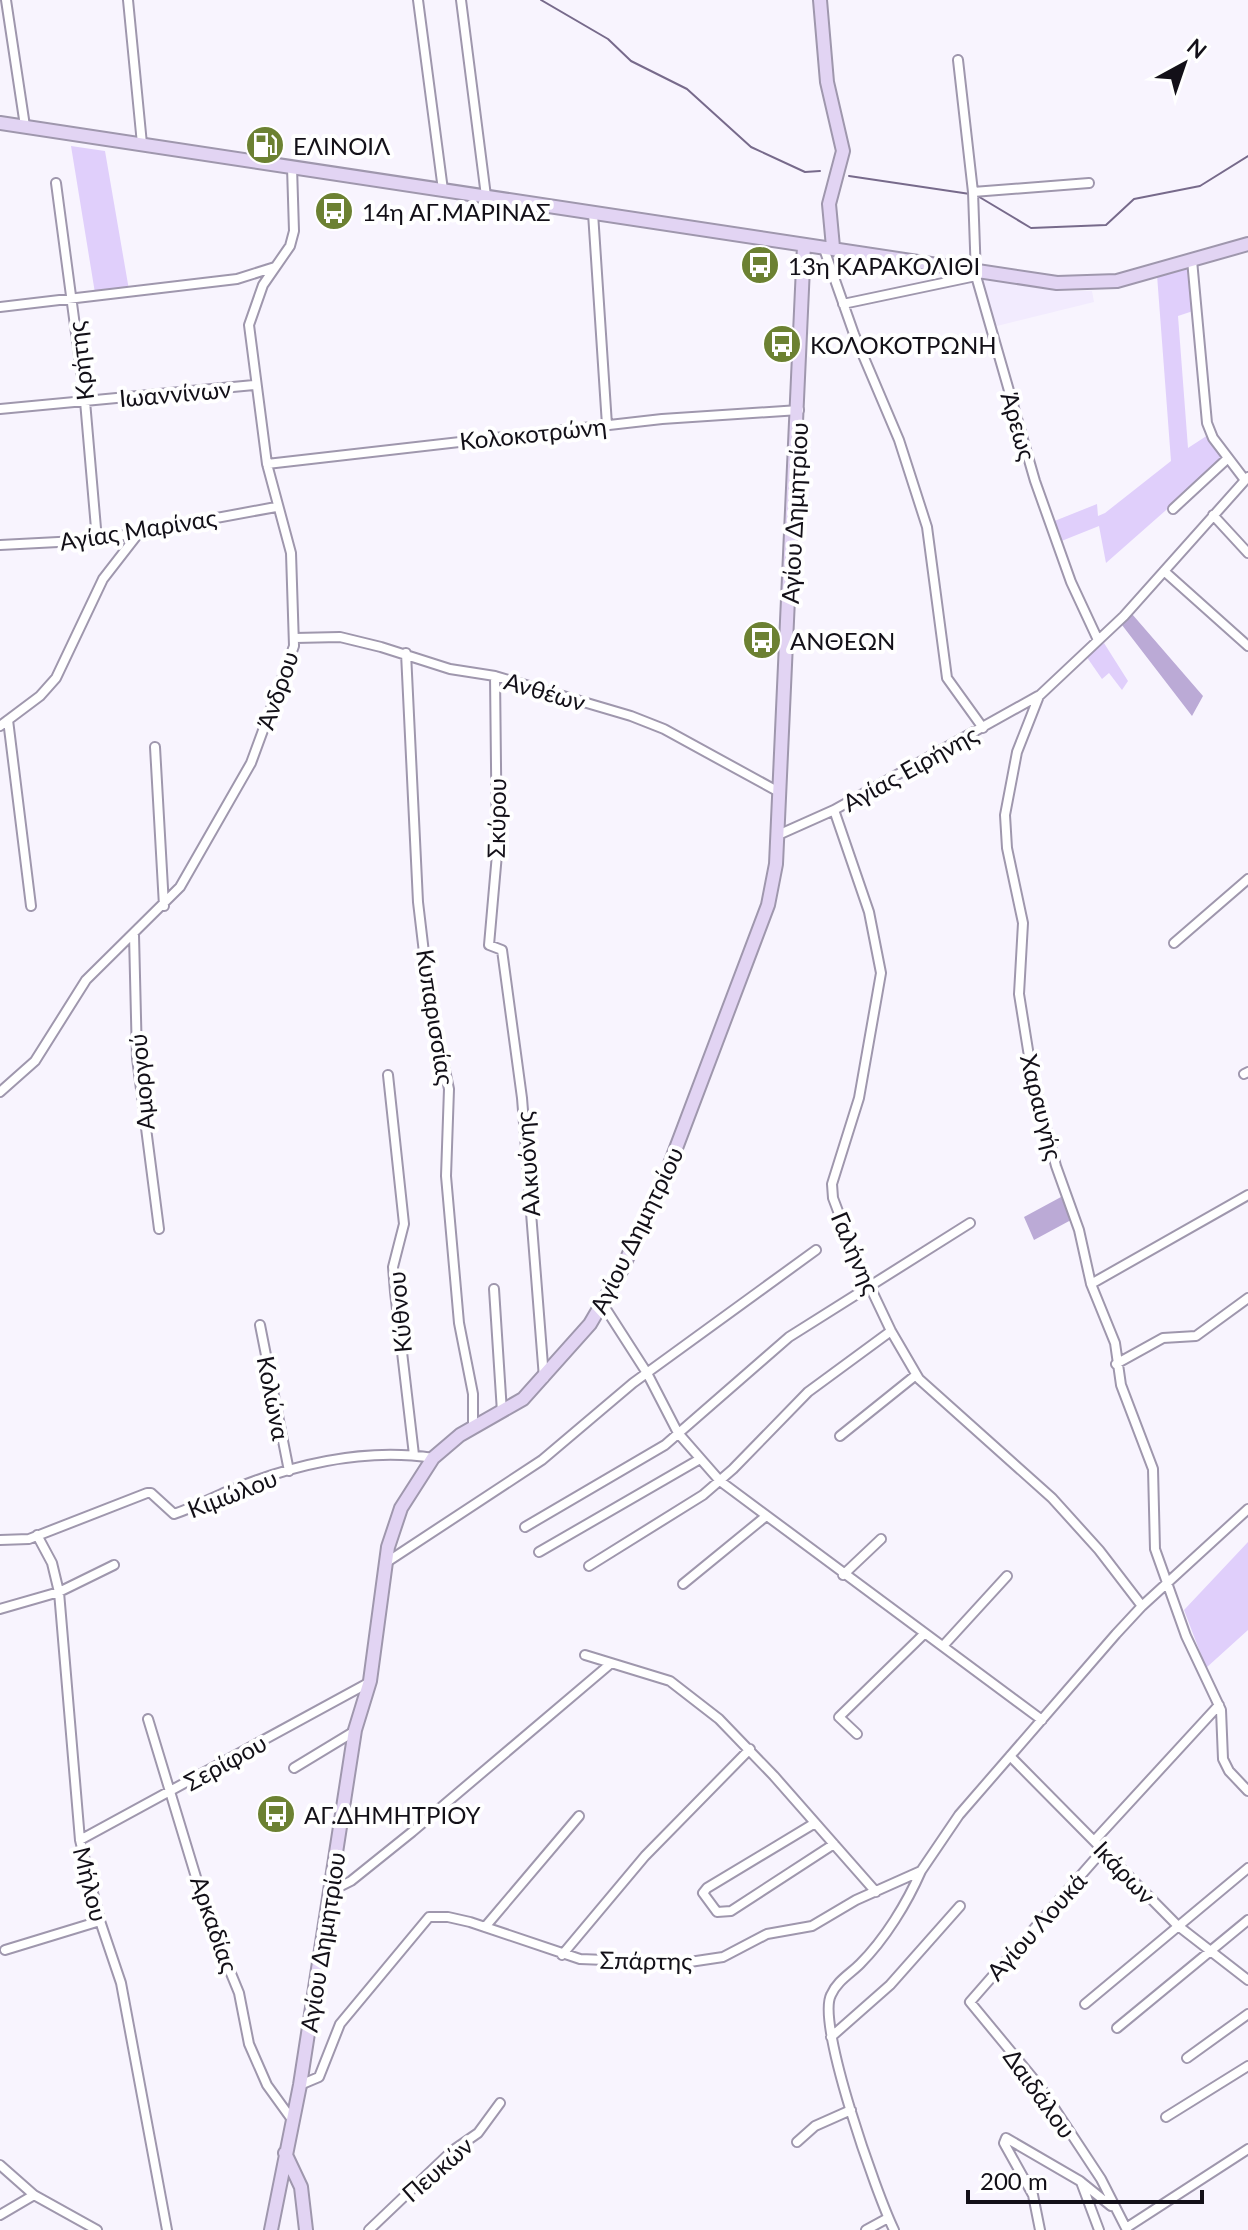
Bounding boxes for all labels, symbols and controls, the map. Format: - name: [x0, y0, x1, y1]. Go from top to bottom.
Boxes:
- north arrow: [1144, 24, 1224, 104]
- text: N: [1182, 33, 1212, 64]
- fuel station icon: ΕΛΙΝΟΙΛ: [244, 124, 286, 166]
- place label: ΕΛΙΝΟΙΛ: [293, 131, 391, 160]
- bus stop icon: 14η ΑΓ.ΜΑΡΙΝΑΣ: [313, 190, 355, 232]
- place label: 14η ΑΓ.ΜΑΡΙΝΑΣ: [362, 197, 551, 226]
- bus stop icon: 13η ΚΑΡΑΚΟΛΙΘΙ: [739, 244, 781, 286]
- place label: 13η ΚΑΡΑΚΟΛΙΘΙ: [788, 251, 980, 280]
- street label: Κρήτης: [61, 320, 99, 402]
- bus stop icon: ΚΟΛΟΚΟΤΡΩΝΗ: [761, 323, 803, 365]
- place label: ΚΟΛΟΚΟΤΡΩΝΗ: [810, 330, 997, 359]
- street label: Ιωαννίνων: [118, 374, 232, 412]
- street label: Άρεως: [995, 388, 1043, 464]
- street label: Κολοκοτρώνη: [458, 411, 608, 455]
- street label: Αγίου Δημητρίου: [775, 421, 813, 605]
- street label: Αγίας Μαρίνας: [57, 502, 219, 556]
- bus stop icon: ΑΝΘΕΩΝ: [741, 619, 783, 661]
- place label: ΑΝΘΕΩΝ: [790, 626, 895, 655]
- street label: Άνδρου: [250, 647, 304, 733]
- street label: Ανθέων: [501, 666, 589, 716]
- street label: Αγίας Ειρήνης: [837, 719, 983, 817]
- street label: Σκύρου: [481, 778, 511, 858]
- street label: Κυπαρισσίας: [411, 947, 461, 1087]
- street label: Αμοργού: [122, 1033, 160, 1131]
- street label: Χαραυγής: [1015, 1051, 1069, 1163]
- street label: Αλκυόνης: [509, 1110, 545, 1218]
- street label: Αγίου Δημητρίου: [583, 1142, 689, 1318]
- street label: Γαλήνης: [826, 1207, 886, 1299]
- street label: Κύθνου: [381, 1270, 417, 1354]
- street label: Κολώνα: [252, 1353, 297, 1443]
- street label: Κιμώλου: [183, 1463, 281, 1523]
- street label: Σερίφου: [179, 1728, 271, 1796]
- bus stop icon: ΑΓ.ΔΗΜΗΤΡΙΟΥ: [255, 1793, 297, 1835]
- place label: ΑΓ.ΔΗΜΗΤΡΙΟΥ: [304, 1800, 480, 1829]
- street label: Ικάρων: [1088, 1834, 1162, 1910]
- street label: Μήλου: [68, 1844, 114, 1924]
- street label: Αγίου Δημητρίου: [293, 1850, 351, 2034]
- street label: Αγίου Λουκά: [980, 1866, 1092, 1986]
- street label: Αρκαδίας: [185, 1872, 245, 1976]
- street label: Σπάρτης: [599, 1945, 693, 1975]
- street label: Δαιδάλου: [998, 2043, 1082, 2143]
- street label: Πευκών: [396, 2130, 478, 2208]
- scale bar: [968, 2154, 1202, 2204]
- text: 200 m: [980, 2166, 1048, 2195]

